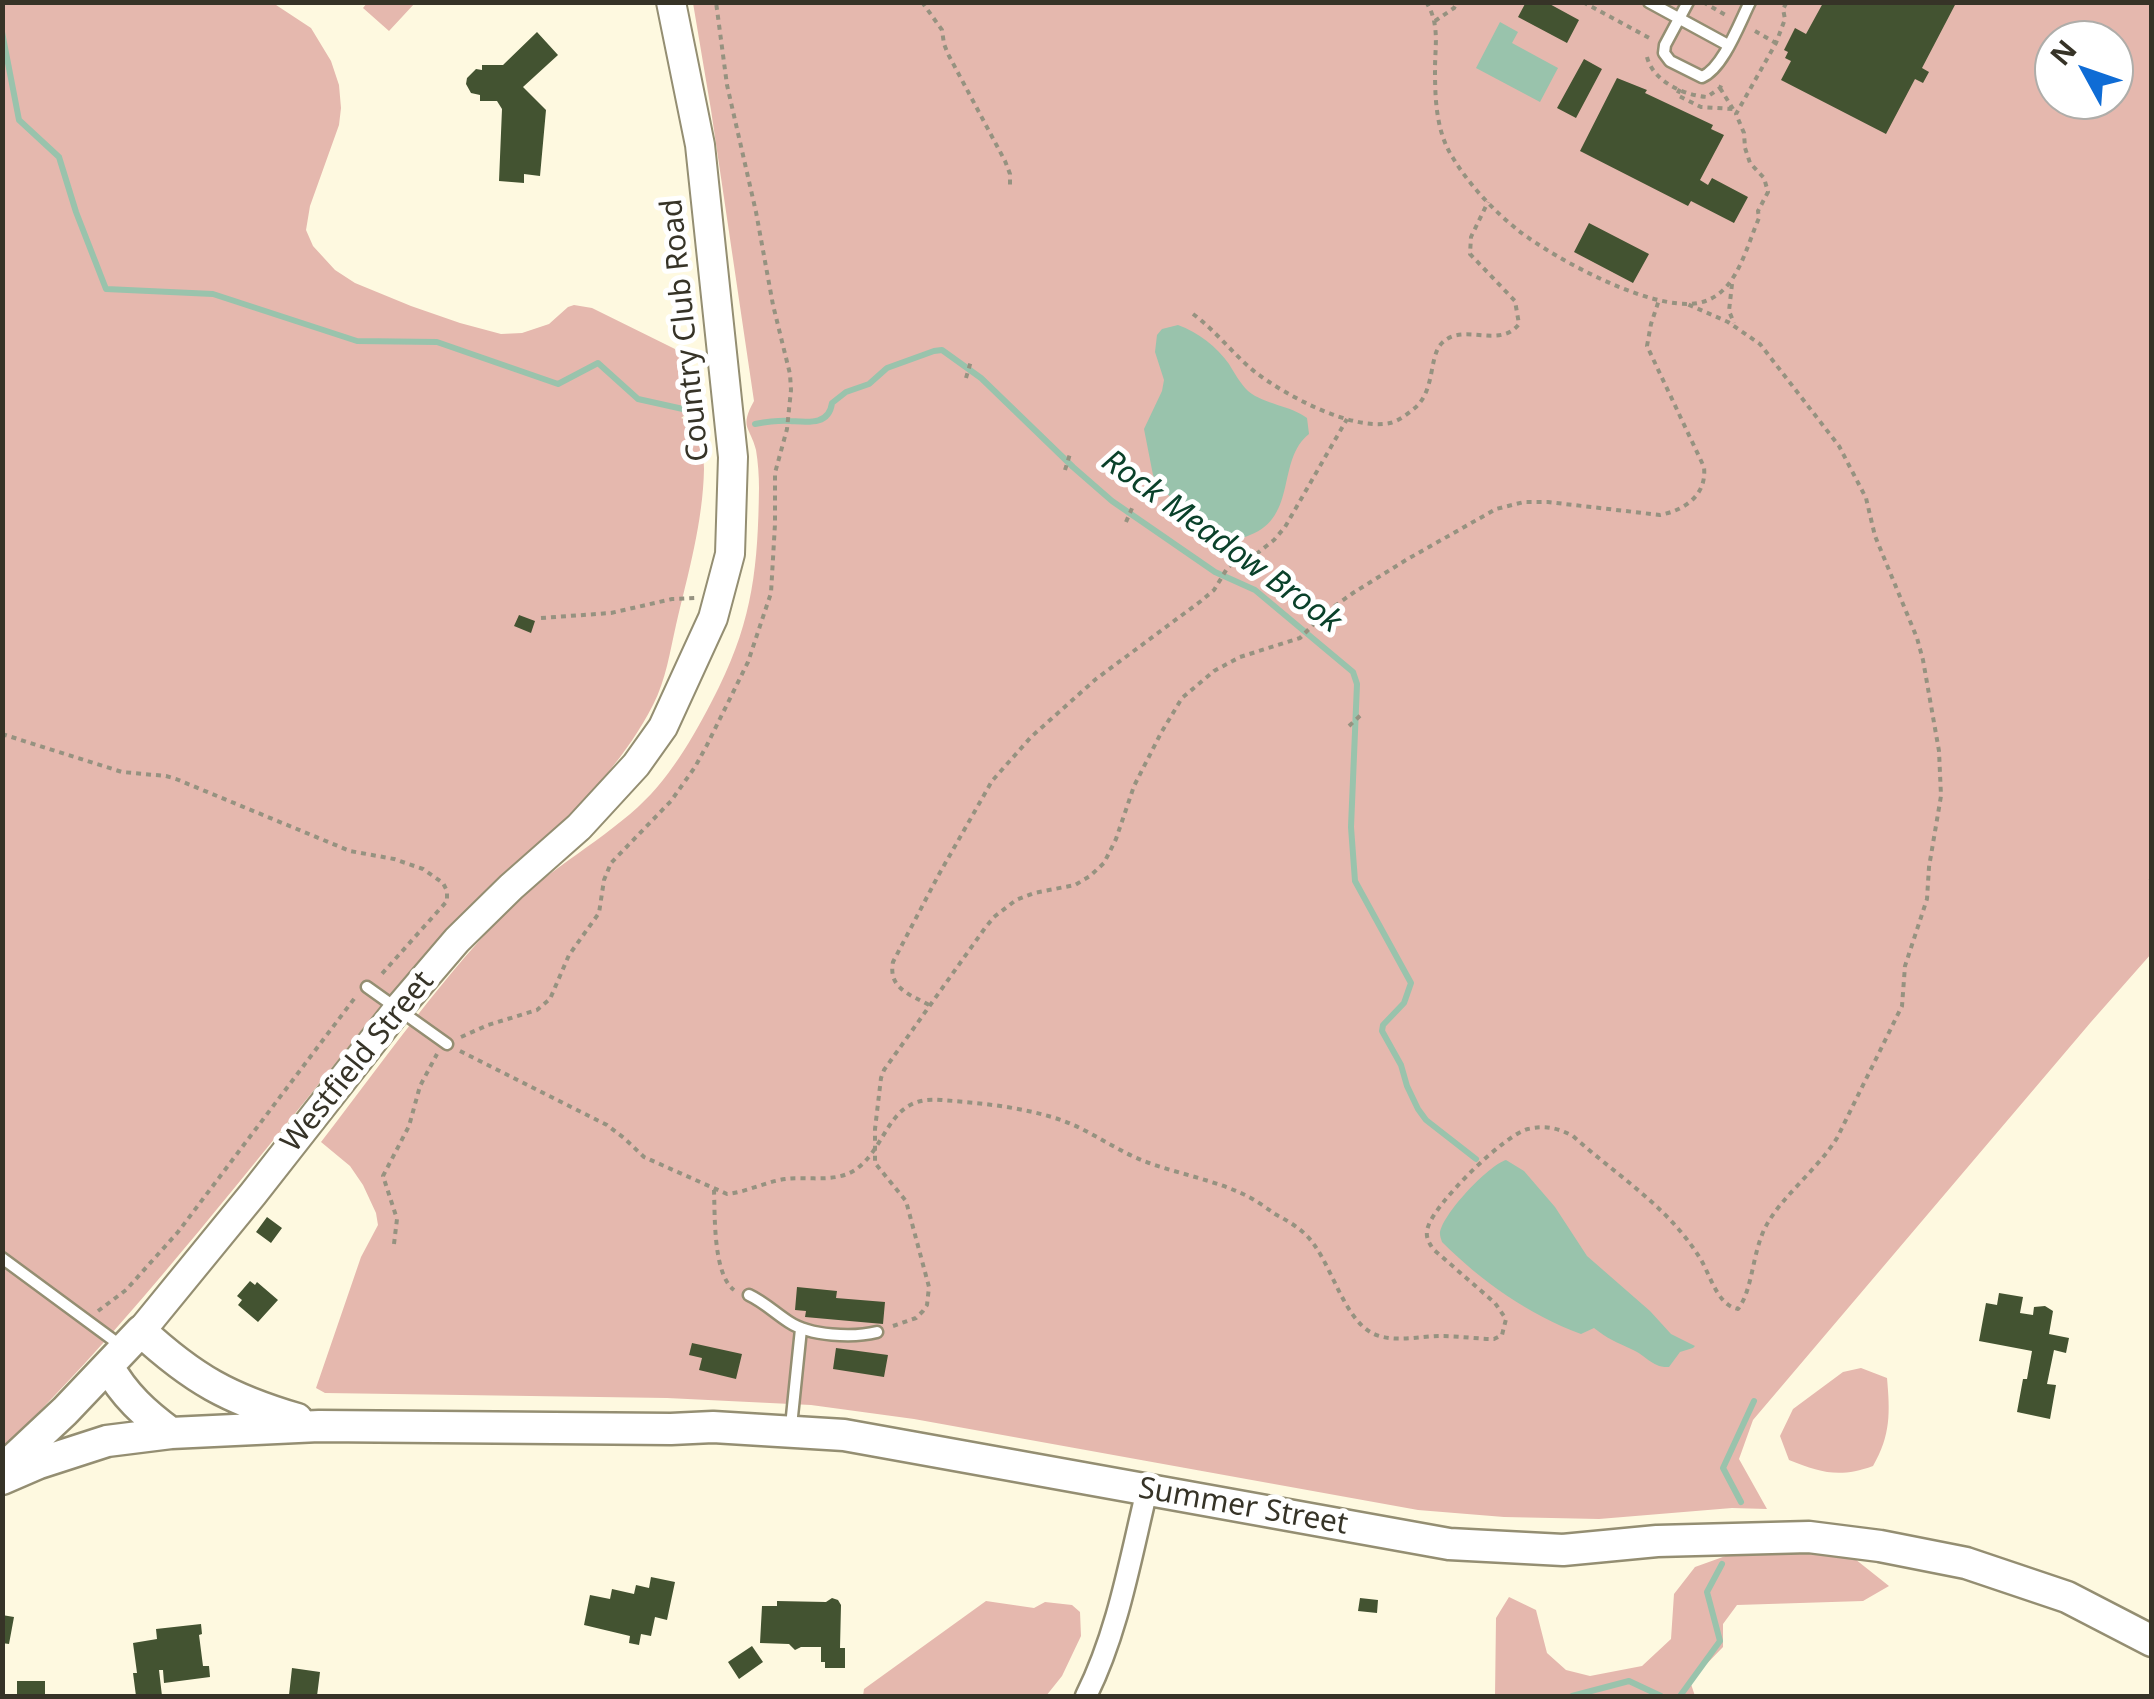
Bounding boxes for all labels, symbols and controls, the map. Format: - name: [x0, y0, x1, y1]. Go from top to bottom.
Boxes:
- north arrow: [2034, 20, 2134, 120]
- text: N: [2041, 31, 2084, 73]
- street label: Country Club Road: [654, 197, 718, 463]
- water label: Rock Meadow Brook: [1094, 442, 1348, 642]
- street label: Westfield Street: [274, 964, 442, 1160]
- street label: Summer Street: [1135, 1471, 1351, 1543]

